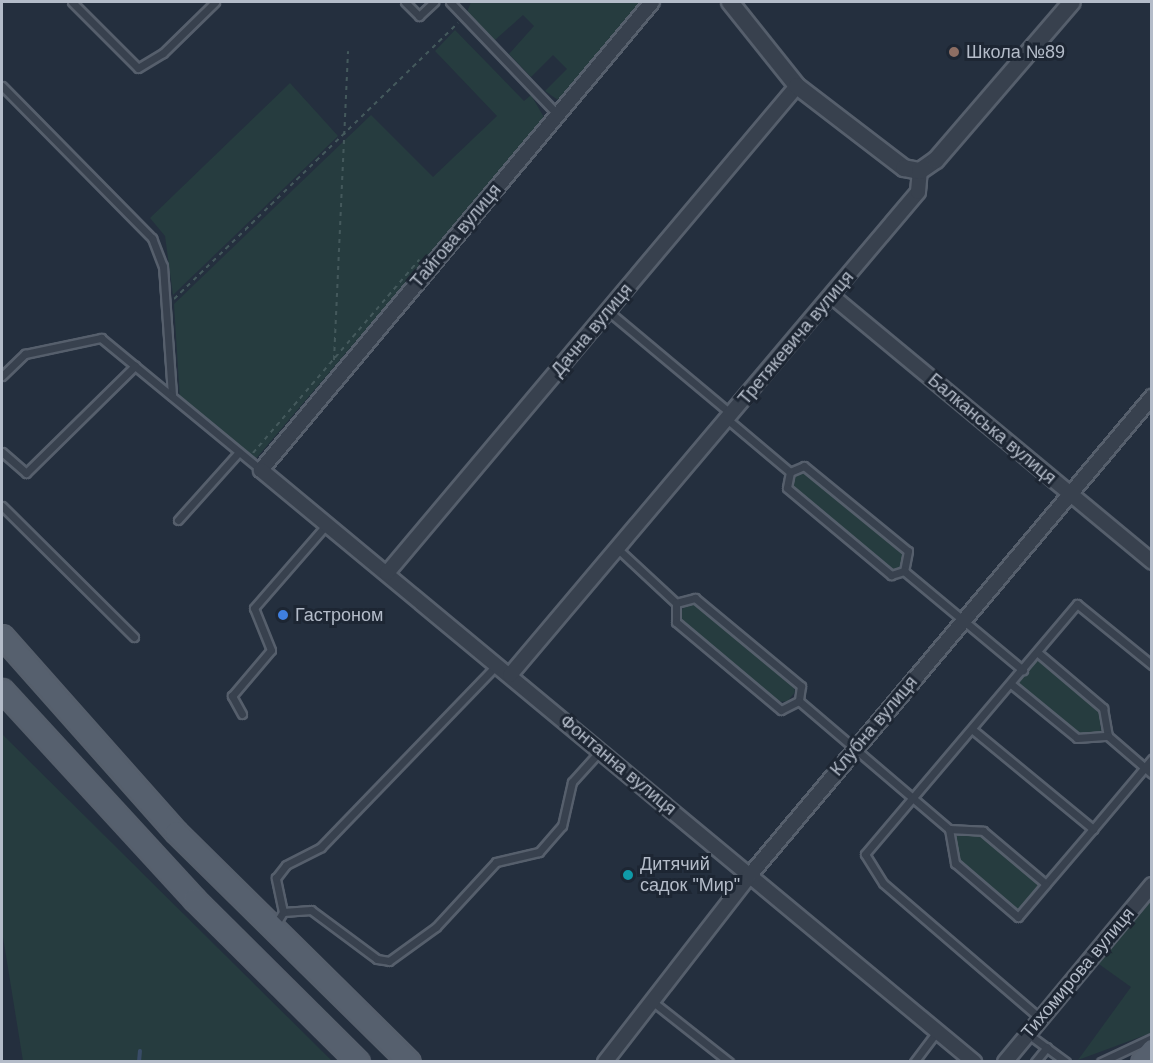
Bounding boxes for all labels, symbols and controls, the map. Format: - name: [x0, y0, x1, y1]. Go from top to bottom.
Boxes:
- place label: Школа №89: [966, 41, 1065, 63]
- marker: Школа №89: [947, 45, 961, 59]
- street label: Тайгова вулиця: [406, 180, 506, 292]
- street label: Третякевича вулиця: [734, 267, 858, 409]
- street label: Дачна вулиця: [547, 279, 637, 381]
- street label: Балканська вулиця: [924, 369, 1060, 489]
- place label: Гастроном: [295, 604, 383, 626]
- marker: Гастроном: [276, 608, 290, 622]
- street label: Клубна вулиця: [826, 672, 922, 780]
- street label: Фонтанна вулиця: [556, 710, 680, 820]
- place label: Дитячий садок "Мир": [640, 854, 740, 896]
- marker: Дитячий садок "Мир": [621, 868, 635, 882]
- street label: Тихомирова вулиця: [1017, 903, 1139, 1043]

